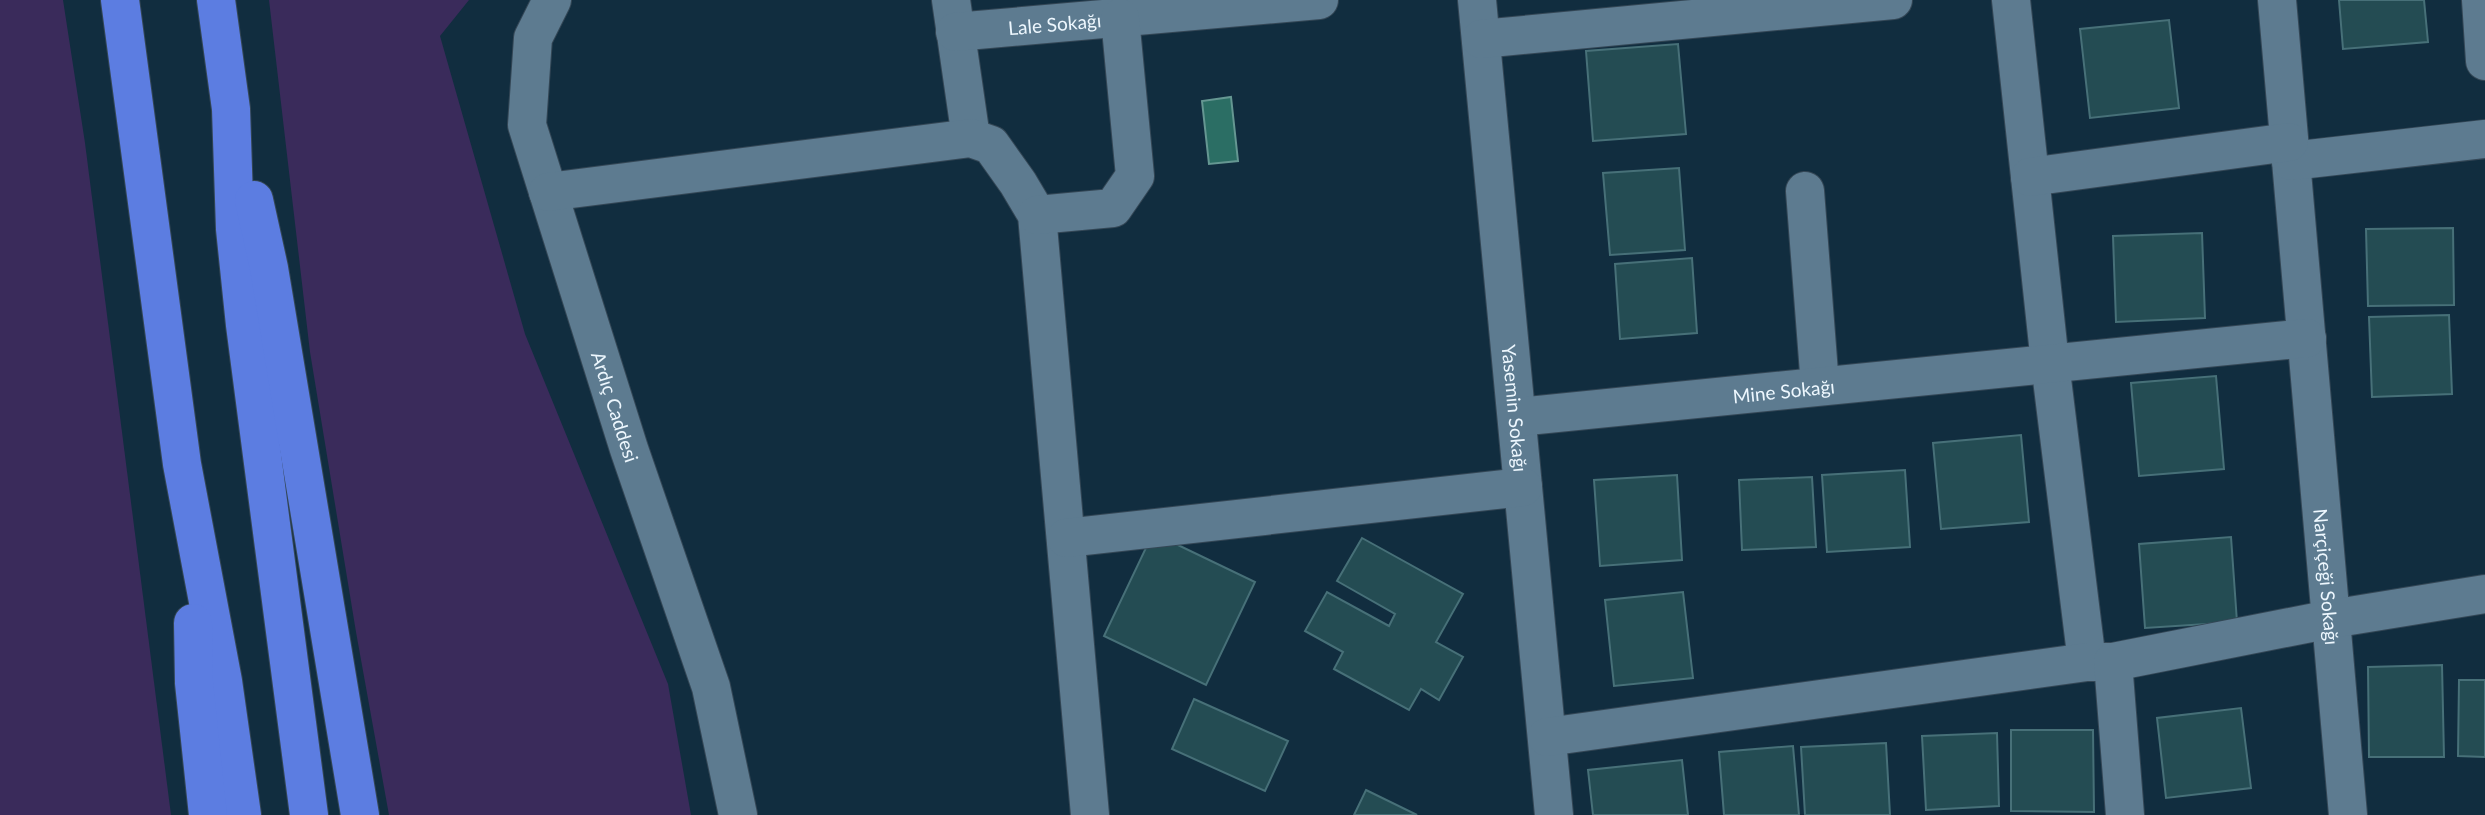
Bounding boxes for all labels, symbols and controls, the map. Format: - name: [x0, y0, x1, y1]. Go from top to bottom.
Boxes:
- street label: Lale Sokağı: [1007, 8, 1102, 39]
- street label: Yasemin Sokağı: [1498, 343, 1533, 473]
- street label: Ardıç Caddesi: [587, 348, 644, 465]
- street label: Mine Sokağı: [1732, 374, 1836, 407]
- street label: Narçiçeği Sokağı: [2310, 508, 2345, 646]

